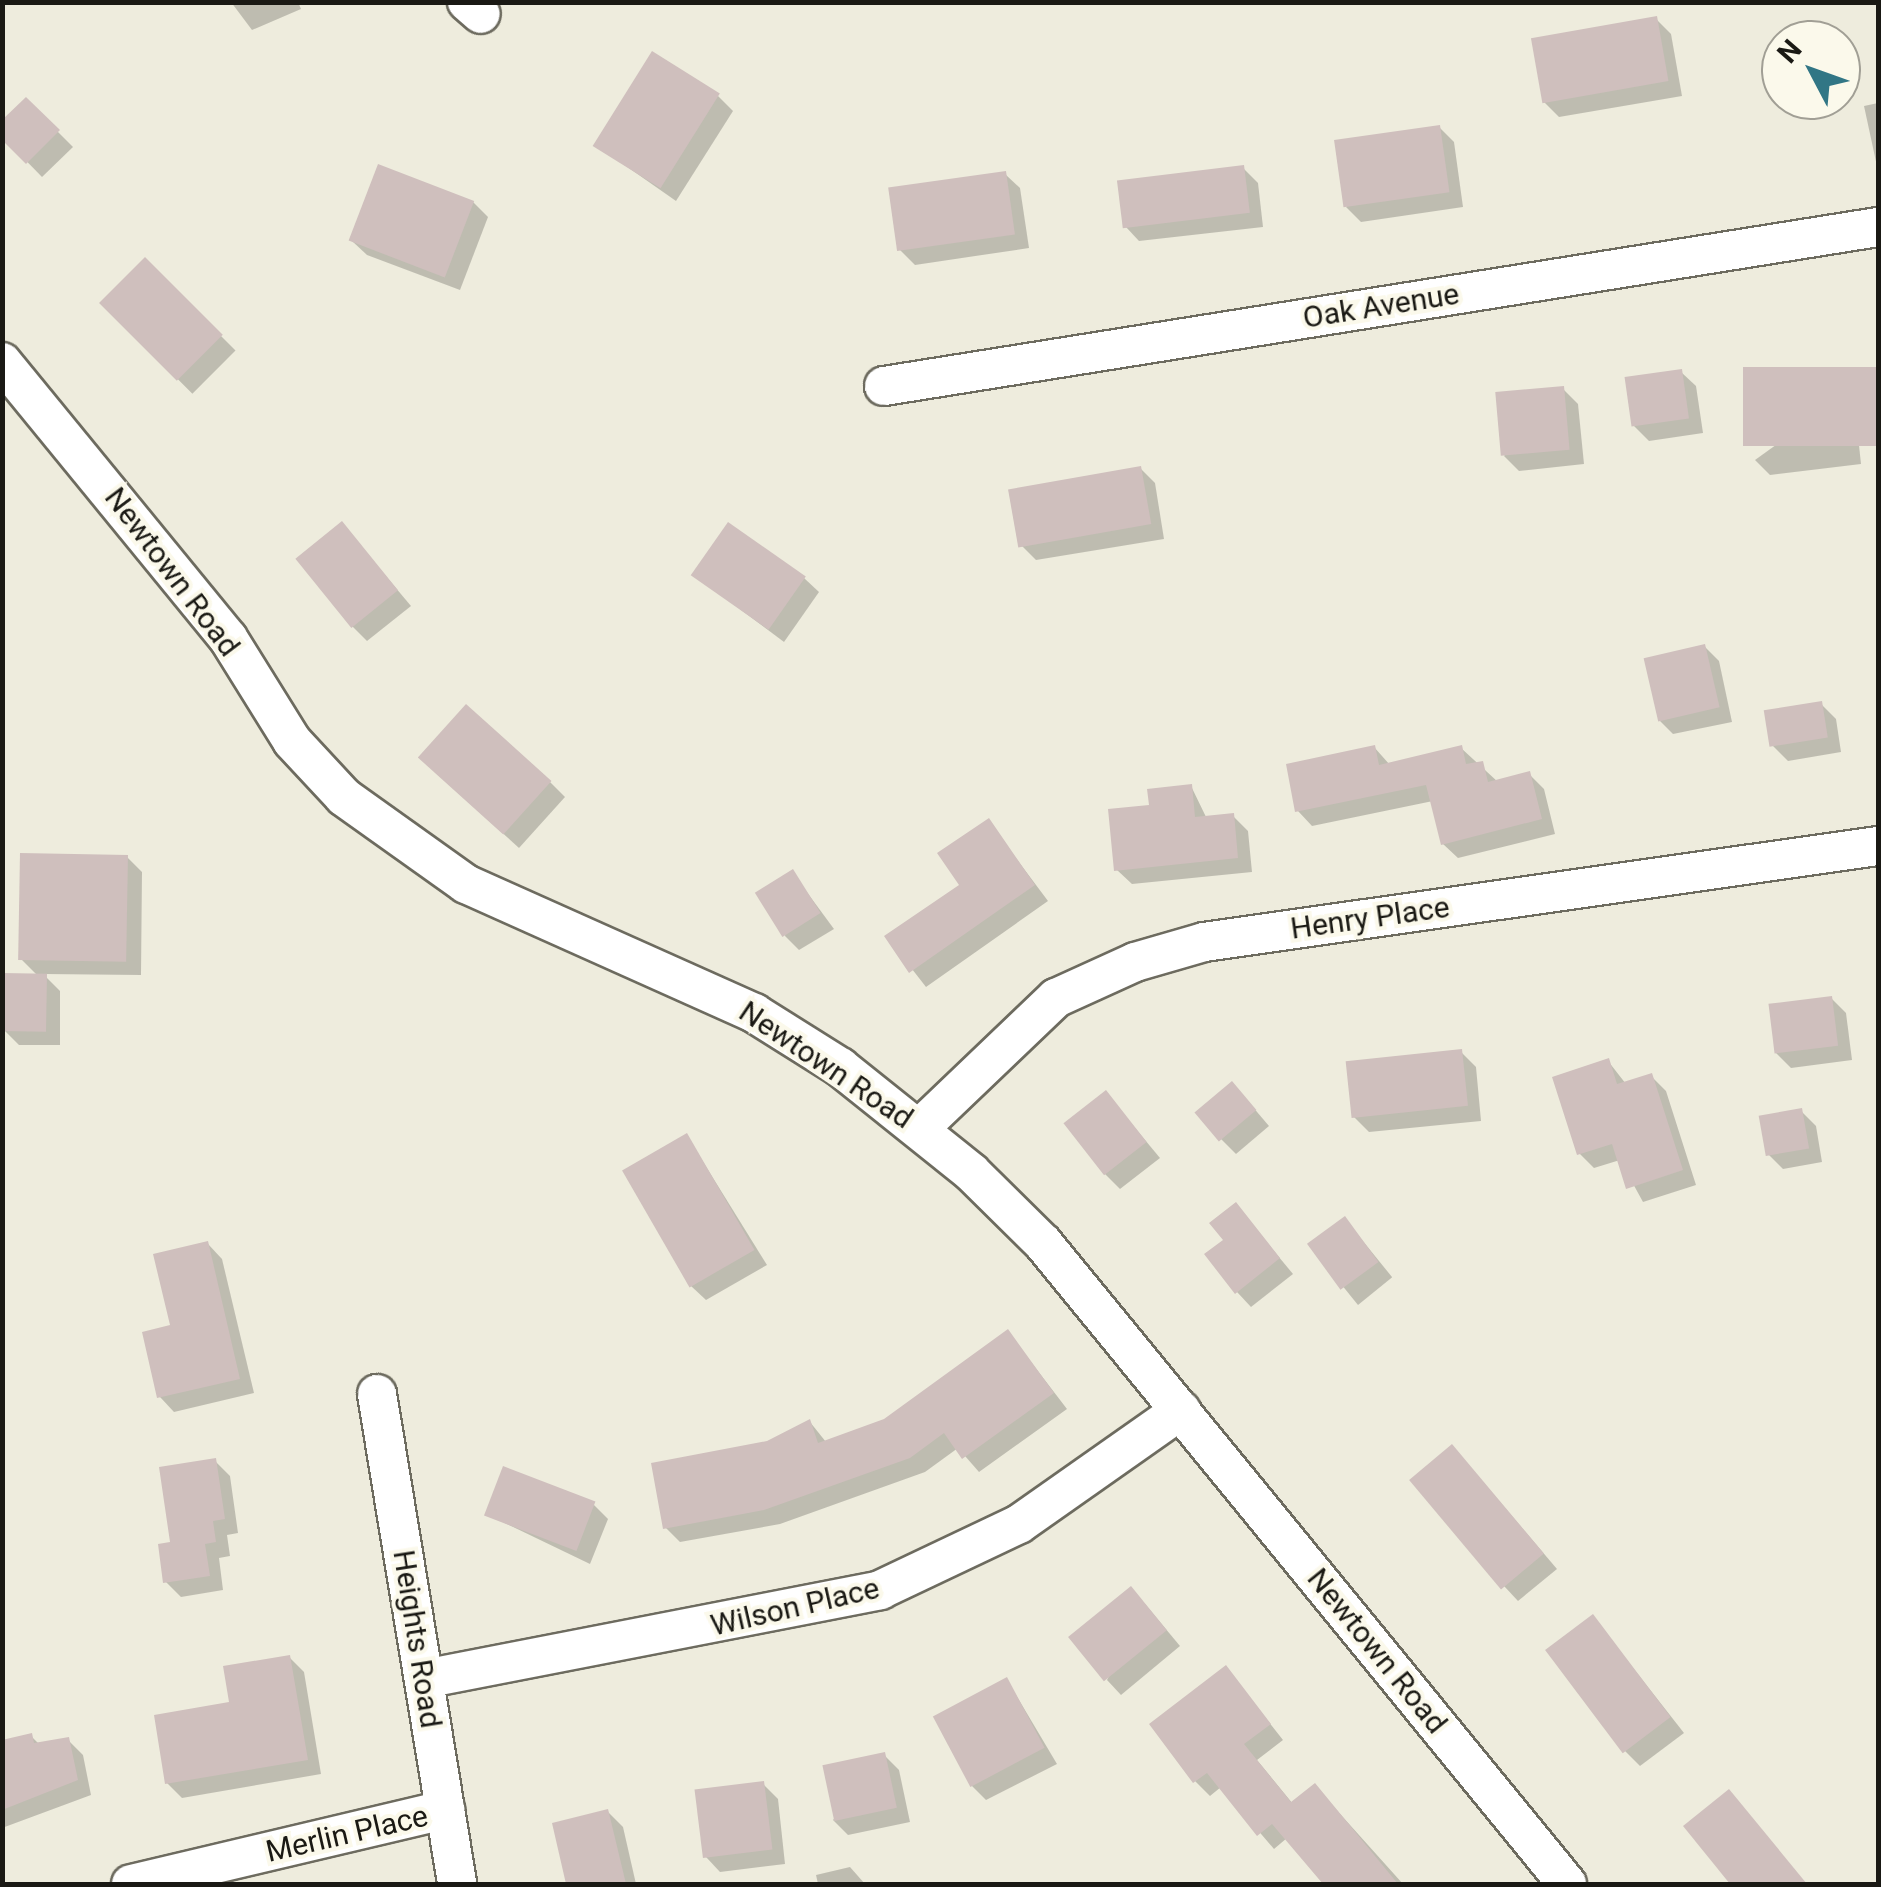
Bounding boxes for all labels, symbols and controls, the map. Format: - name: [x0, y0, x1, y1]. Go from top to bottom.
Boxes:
- north arrow: [1761, 20, 1861, 120]
- text: N: [1771, 33, 1808, 70]
- street label: Oak Avenue: [1300, 276, 1462, 336]
- street label: Newtown Road: [97, 481, 247, 663]
- street label: Henry Place: [1288, 889, 1452, 947]
- street label: Newtown Road: [732, 994, 920, 1136]
- street label: Heights Road: [385, 1548, 449, 1730]
- street label: Newtown Road: [1299, 1561, 1455, 1741]
- street label: Wilson Place: [707, 1570, 883, 1644]
- street label: Merlin Place: [263, 1798, 431, 1870]

